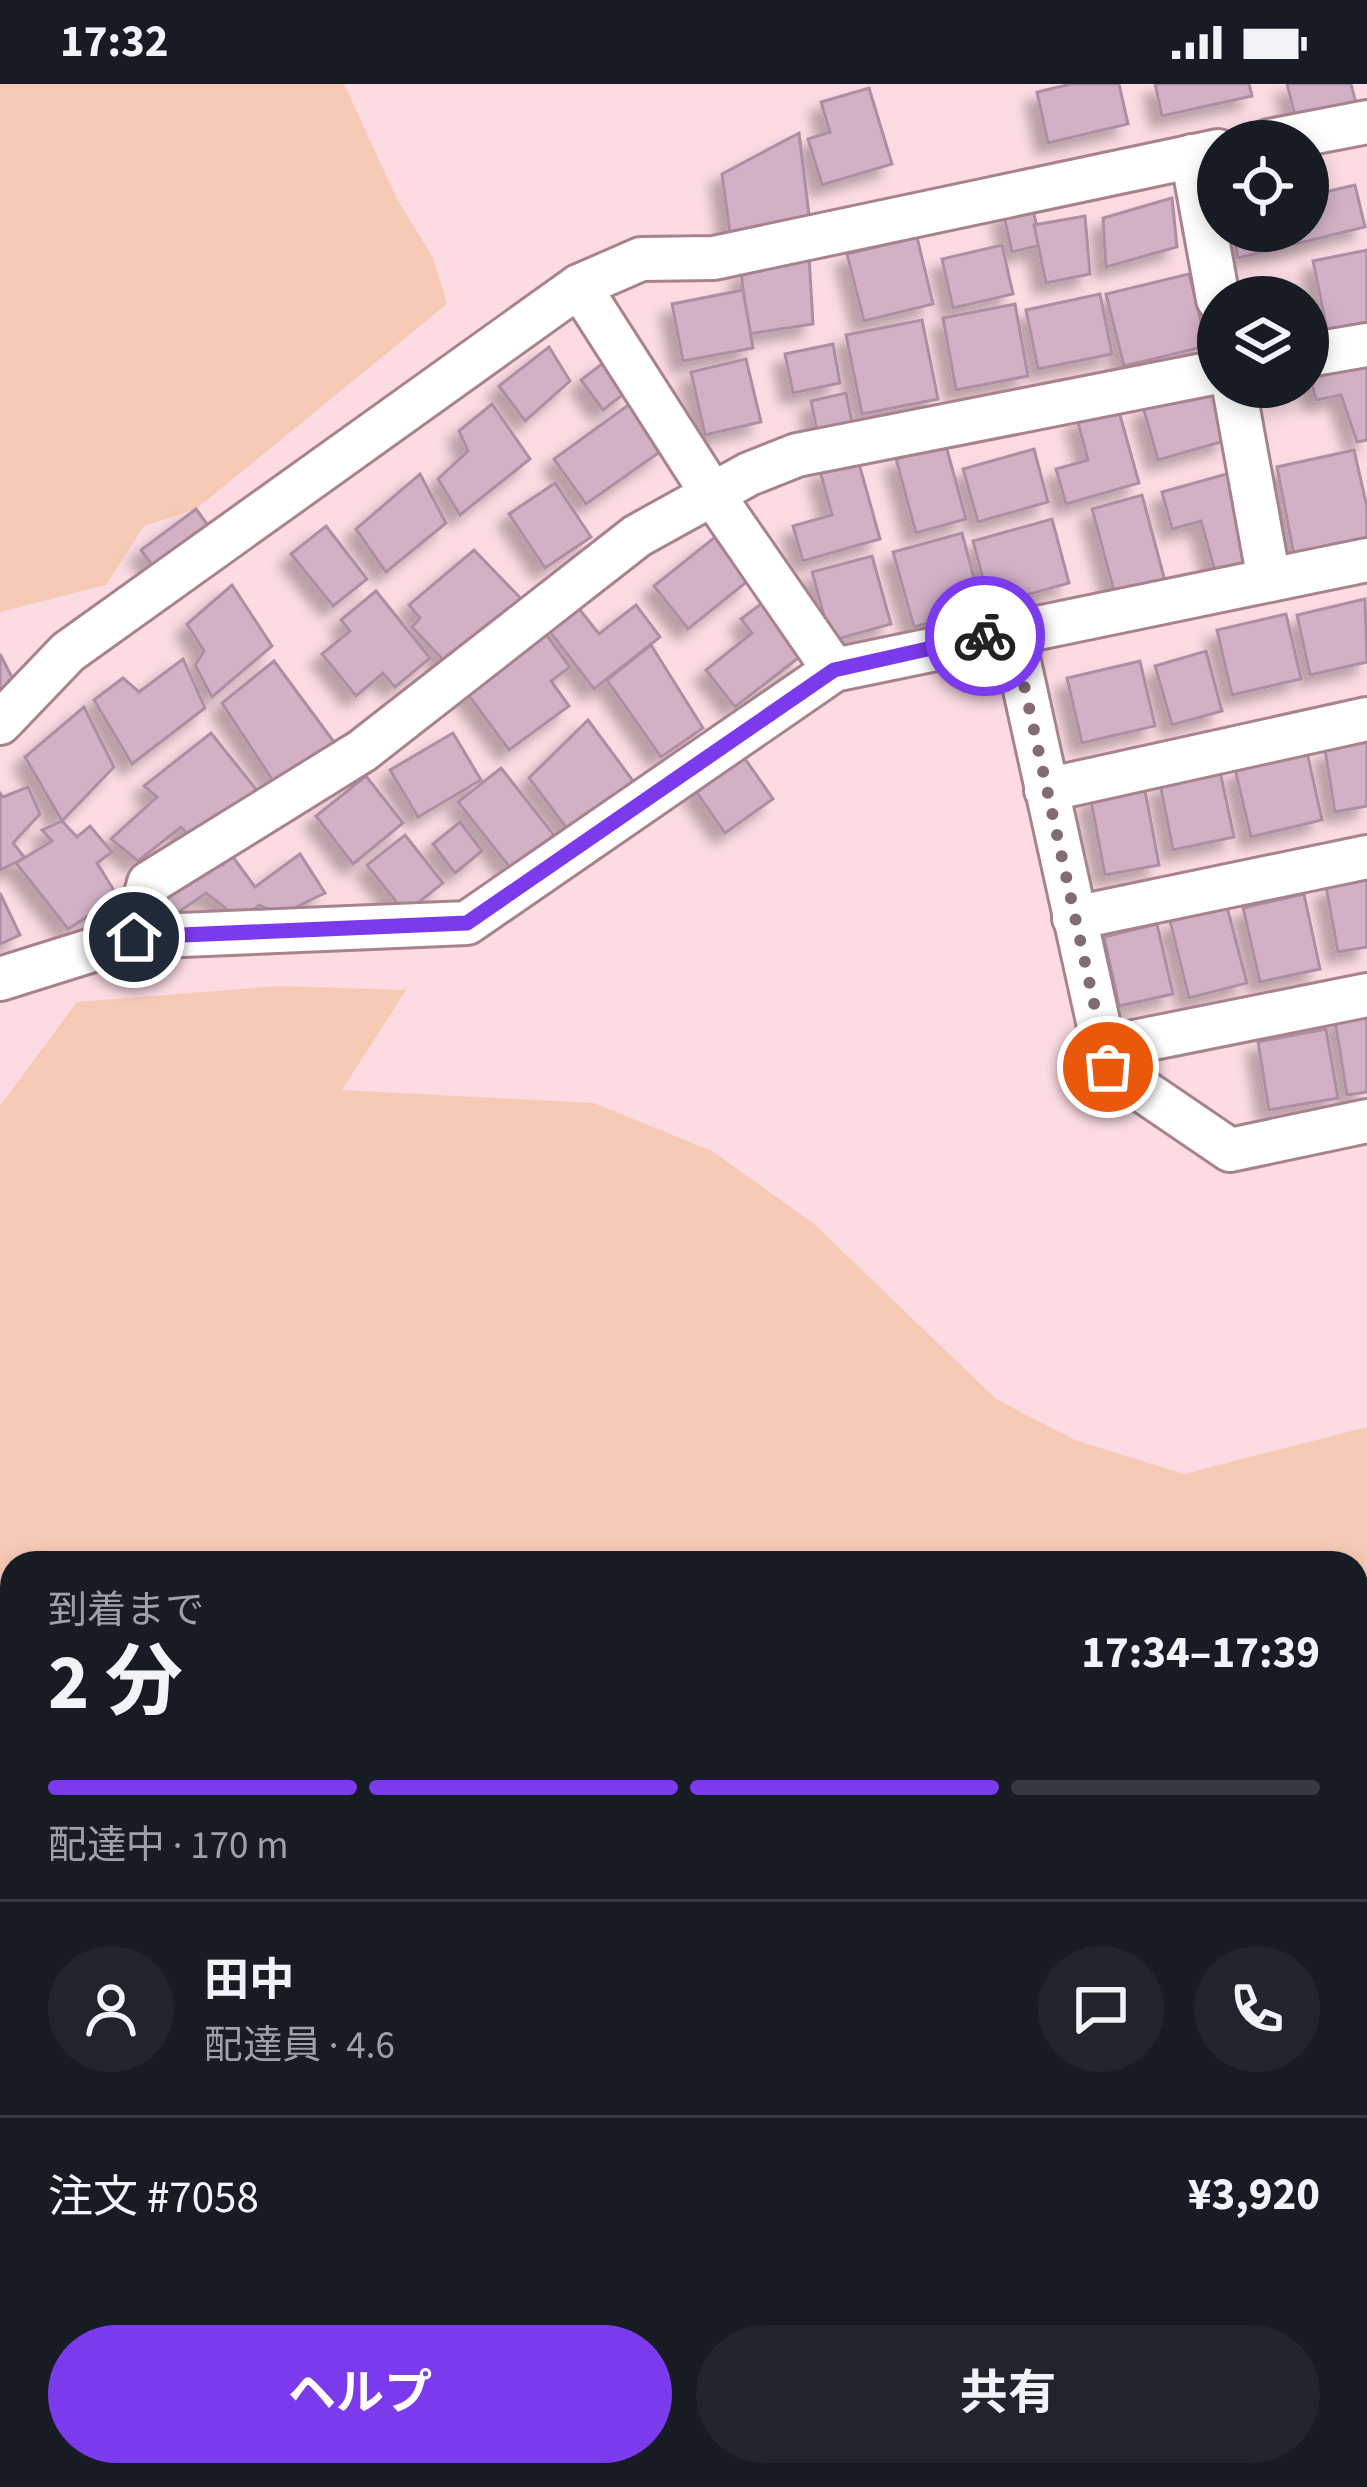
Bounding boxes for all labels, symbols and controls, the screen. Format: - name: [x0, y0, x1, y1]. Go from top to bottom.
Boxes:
- text: 17:32: [60, 10, 169, 74]
- map controls: [1197, 120, 1329, 408]
- button: locate: [1197, 120, 1329, 252]
- button: layers: [1197, 276, 1329, 408]
- courier: [925, 576, 1045, 696]
- icon: bike: [952, 603, 1018, 669]
- pin: [83, 886, 185, 988]
- icon: home: [101, 904, 167, 970]
- pin: [1057, 1016, 1159, 1118]
- icon: bag: [1075, 1034, 1141, 1100]
- text: 到着まで: [48, 1583, 204, 1639]
- text: 17:34–17:39: [1081, 1621, 1320, 1685]
- text: 2 分: [48, 1628, 183, 1739]
- text: 配達中 · 170 m: [48, 1818, 289, 1874]
- button: person: [48, 1946, 174, 2072]
- button: chat: [1038, 1946, 1164, 2072]
- button: phone: [1194, 1946, 1320, 2072]
- text: 田中: [204, 1949, 294, 2013]
- text: 配達員 · 4.6: [204, 2018, 395, 2074]
- text: ¥3,920: [1188, 2163, 1320, 2227]
- text: 注文 #7058: [48, 2166, 259, 2230]
- button: ヘルプ: [48, 2325, 672, 2463]
- button: 共有: [696, 2325, 1320, 2463]

